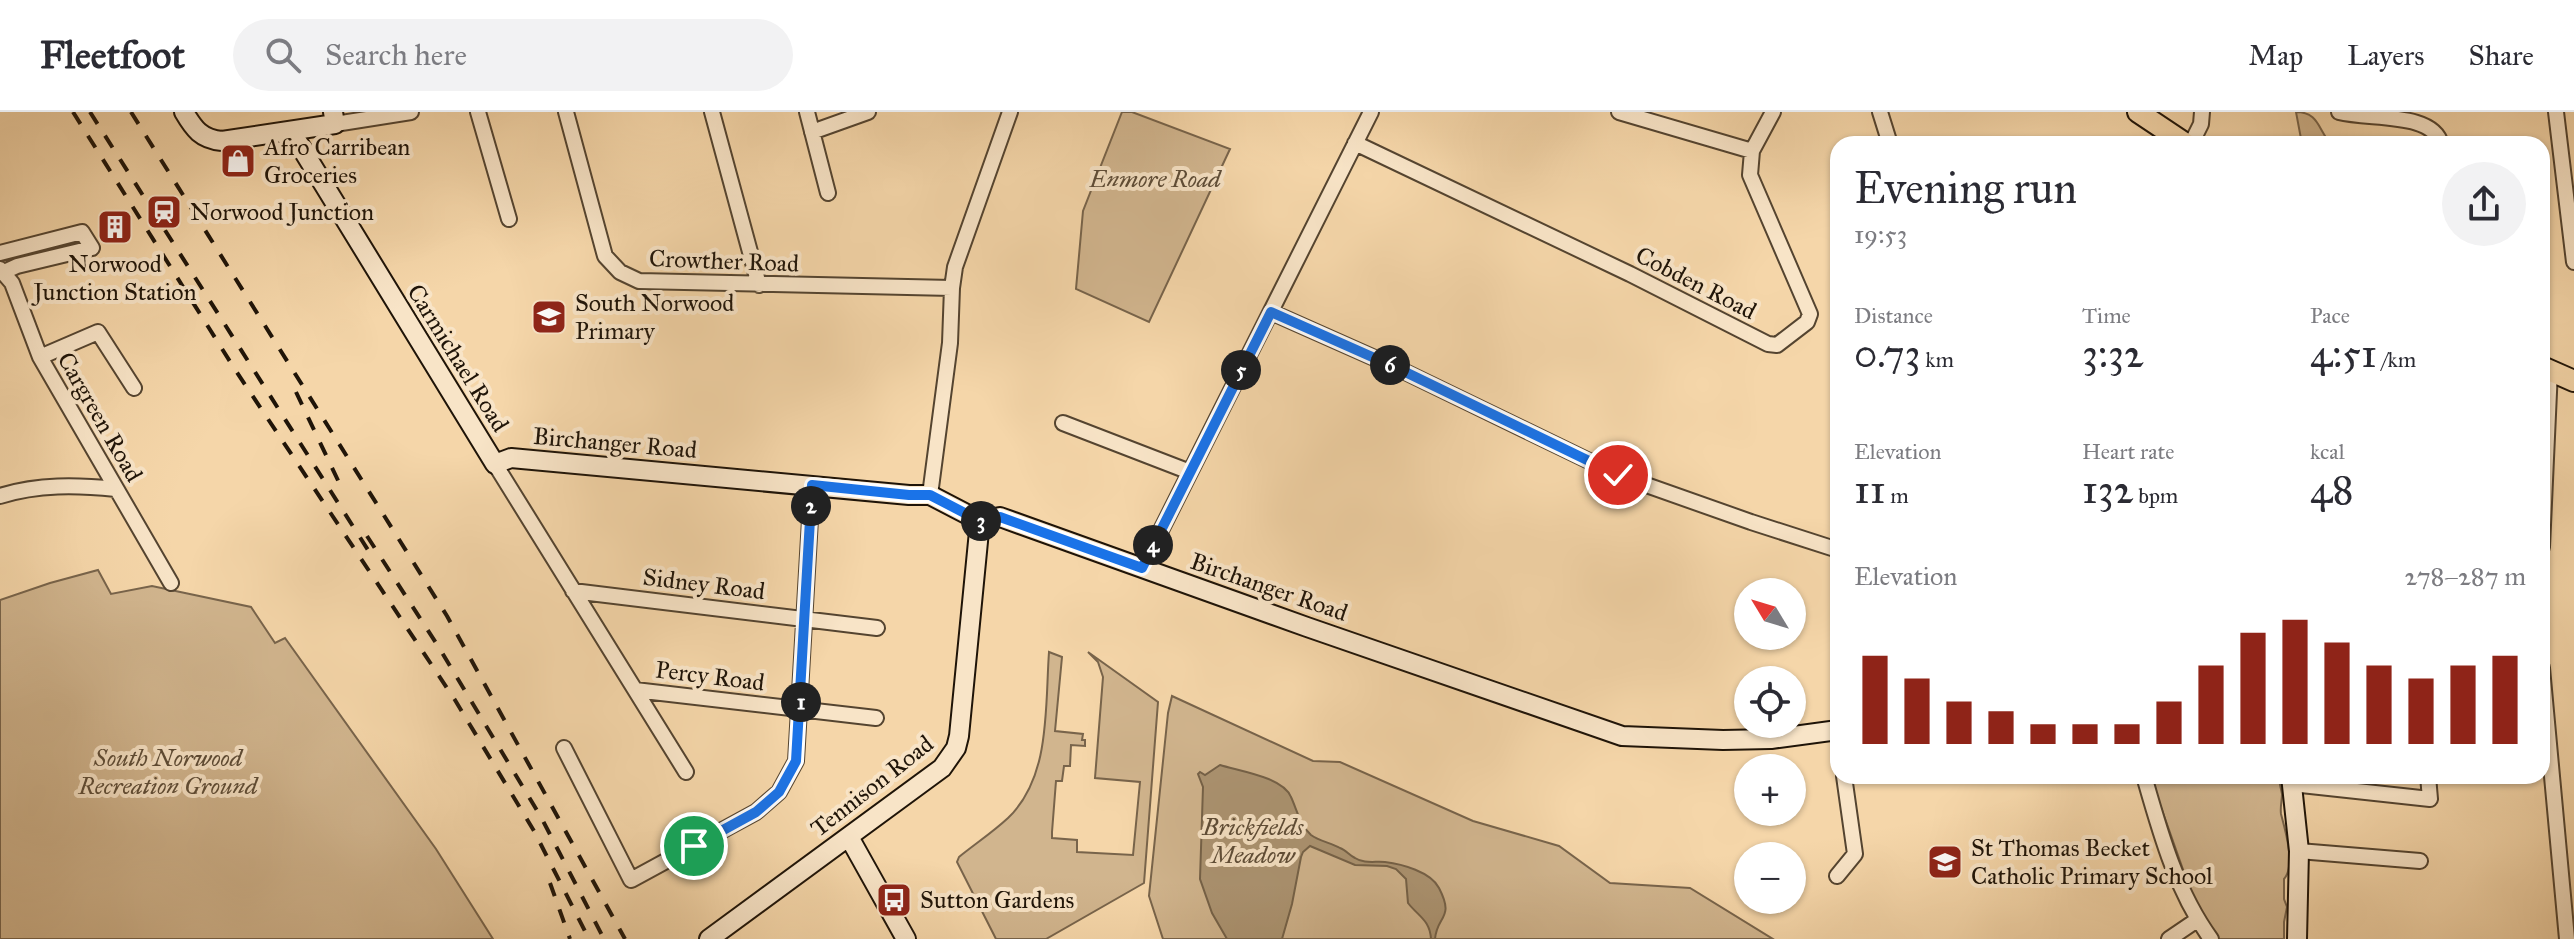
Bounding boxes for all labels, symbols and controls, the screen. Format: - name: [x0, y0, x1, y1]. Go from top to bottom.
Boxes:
- search box: [233, 19, 793, 91]
- text: Fleetfoot: [40, 32, 185, 78]
- icon: search: [261, 33, 305, 77]
- text: Search here: [325, 37, 467, 73]
- text: Map: [2248, 38, 2303, 73]
- text: Layers: [2347, 38, 2425, 73]
- text: Share: [2469, 38, 2534, 73]
- place label: Afro Carribean Groceries: [263, 132, 410, 190]
- shop icon: Afro Carribean Groceries: [219, 142, 257, 180]
- text: Evening run: [1854, 161, 2077, 215]
- button: share: [2442, 162, 2526, 246]
- park label: Enmore Road: [1088, 164, 1222, 194]
- station icon: Norwood Junction: [145, 193, 183, 231]
- place label: Norwood Junction: [190, 197, 374, 227]
- building icon: Norwood Junction Station: [96, 208, 134, 246]
- text: 19:53: [1854, 218, 1907, 250]
- street label: Cobden Road: [1631, 240, 1761, 326]
- street label: Crowther Road: [648, 243, 800, 279]
- place label: Norwood Junction Station: [30, 249, 197, 307]
- street label: Carmichael Road: [401, 279, 515, 437]
- place label: South Norwood Primary: [575, 288, 734, 346]
- school or university icon: South Norwood Primary: [530, 298, 568, 336]
- text: Distance: [1854, 302, 1933, 329]
- text: Time: [2082, 302, 2131, 329]
- text: Pace: [2310, 302, 2350, 329]
- text: 0.73: [1854, 329, 1921, 378]
- text: 3:32: [2082, 329, 2144, 378]
- text: 4:51: [2310, 329, 2377, 378]
- pin: 6: [1370, 345, 1410, 385]
- text: km: [1921, 346, 1954, 373]
- text: /km: [2377, 346, 2416, 373]
- street label: Cargreen Road: [51, 347, 149, 487]
- pin: 5: [1221, 350, 1261, 390]
- text: 6: [1384, 351, 1396, 378]
- text: 5: [1236, 356, 1246, 383]
- street label: Birchanger Road: [532, 421, 698, 465]
- text: Elevation: [1854, 438, 1941, 465]
- text: Heart rate: [2082, 438, 2175, 465]
- text: kcal: [2310, 438, 2345, 465]
- pin: [1584, 441, 1652, 509]
- icon: check: [1596, 453, 1640, 497]
- text: 11: [1854, 465, 1886, 514]
- text: 132: [2082, 465, 2134, 514]
- text: 48: [2310, 465, 2354, 514]
- text: m: [1886, 482, 1909, 509]
- text: bpm: [2134, 482, 2178, 509]
- pin: 2: [791, 486, 831, 526]
- text: 2: [806, 492, 816, 519]
- pin: 3: [961, 501, 1001, 541]
- text: 3: [977, 507, 985, 534]
- pin: 4: [1133, 525, 1173, 565]
- text: 4: [1147, 531, 1159, 558]
- street label: Birchanger Road: [1186, 546, 1352, 628]
- text: Elevation: [1854, 560, 1957, 592]
- text: 278–287 m: [2405, 560, 2526, 592]
- street label: Sidney Road: [641, 562, 767, 606]
- north arrow: [1734, 578, 1806, 650]
- map controls: [1734, 578, 1806, 914]
- street label: Percy Road: [654, 654, 766, 698]
- button: locate: [1734, 666, 1806, 738]
- pin: 1: [781, 682, 821, 722]
- text: 1: [797, 688, 805, 715]
- street label: Tennison Road: [805, 729, 939, 843]
- park label: South Norwood Recreation Ground: [77, 743, 259, 801]
- button: +: [1734, 754, 1806, 826]
- pin: [660, 812, 728, 880]
- park label: Brickfields Meadow: [1202, 812, 1305, 870]
- icon: arrive: [672, 824, 716, 868]
- place label: St Thomas Becket Catholic Primary School: [1971, 833, 2213, 891]
- button: −: [1734, 842, 1806, 914]
- school or university icon: St Thomas Becket Catholic Primary School: [1926, 843, 1964, 881]
- bus stop icon: Sutton Gardens: [875, 881, 913, 919]
- place label: Sutton Gardens: [920, 885, 1074, 915]

